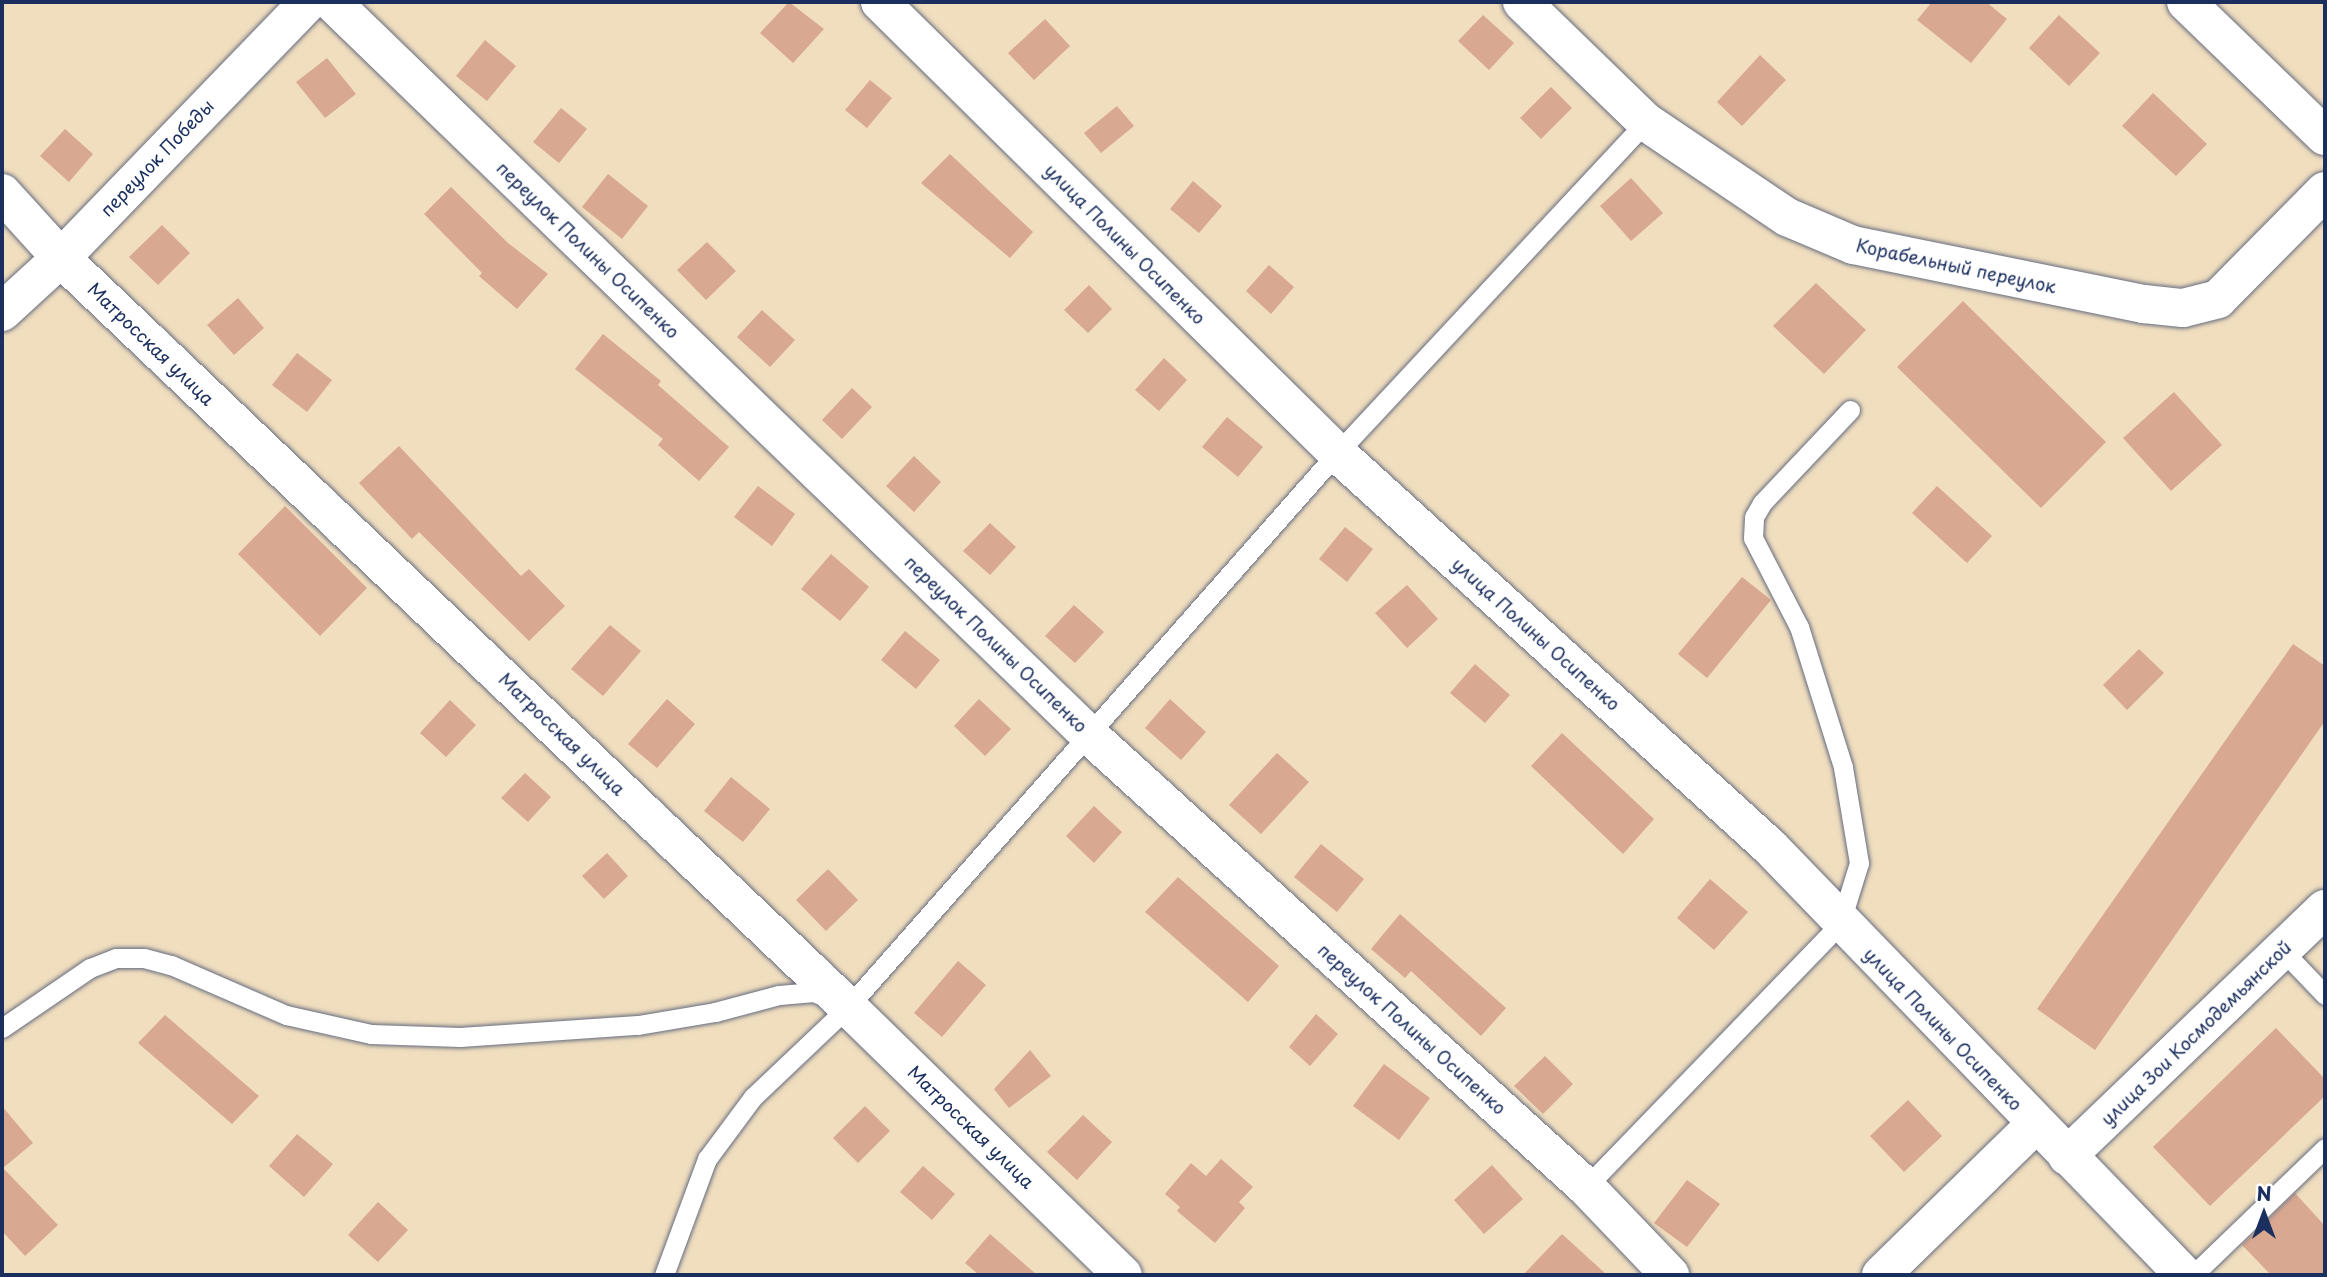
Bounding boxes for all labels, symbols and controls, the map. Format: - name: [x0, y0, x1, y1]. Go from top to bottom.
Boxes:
- street label: переулок Победы: [96, 95, 218, 221]
- street label: переулок Полины Осипенко: [491, 156, 685, 344]
- street label: улица Полины Осипенко: [1039, 158, 1211, 330]
- street label: Корабельный переулок: [1854, 234, 2058, 298]
- street label: Матросская улица: [83, 278, 219, 410]
- street label: переулок Полины Осипенко: [899, 550, 1093, 738]
- street label: улица Полины Осипенко: [1447, 552, 1625, 716]
- street label: Матросская улица: [494, 668, 630, 800]
- street label: улица Зои Космодемьянской: [2096, 935, 2296, 1131]
- street label: переулок Полины Осипенко: [1313, 938, 1511, 1120]
- street label: улица Полины Осипенко: [1859, 942, 2027, 1116]
- street label: Матросская улица: [903, 1061, 1039, 1193]
- north arrow: [2229, 1179, 2299, 1249]
- text: N: [2256, 1179, 2272, 1207]

